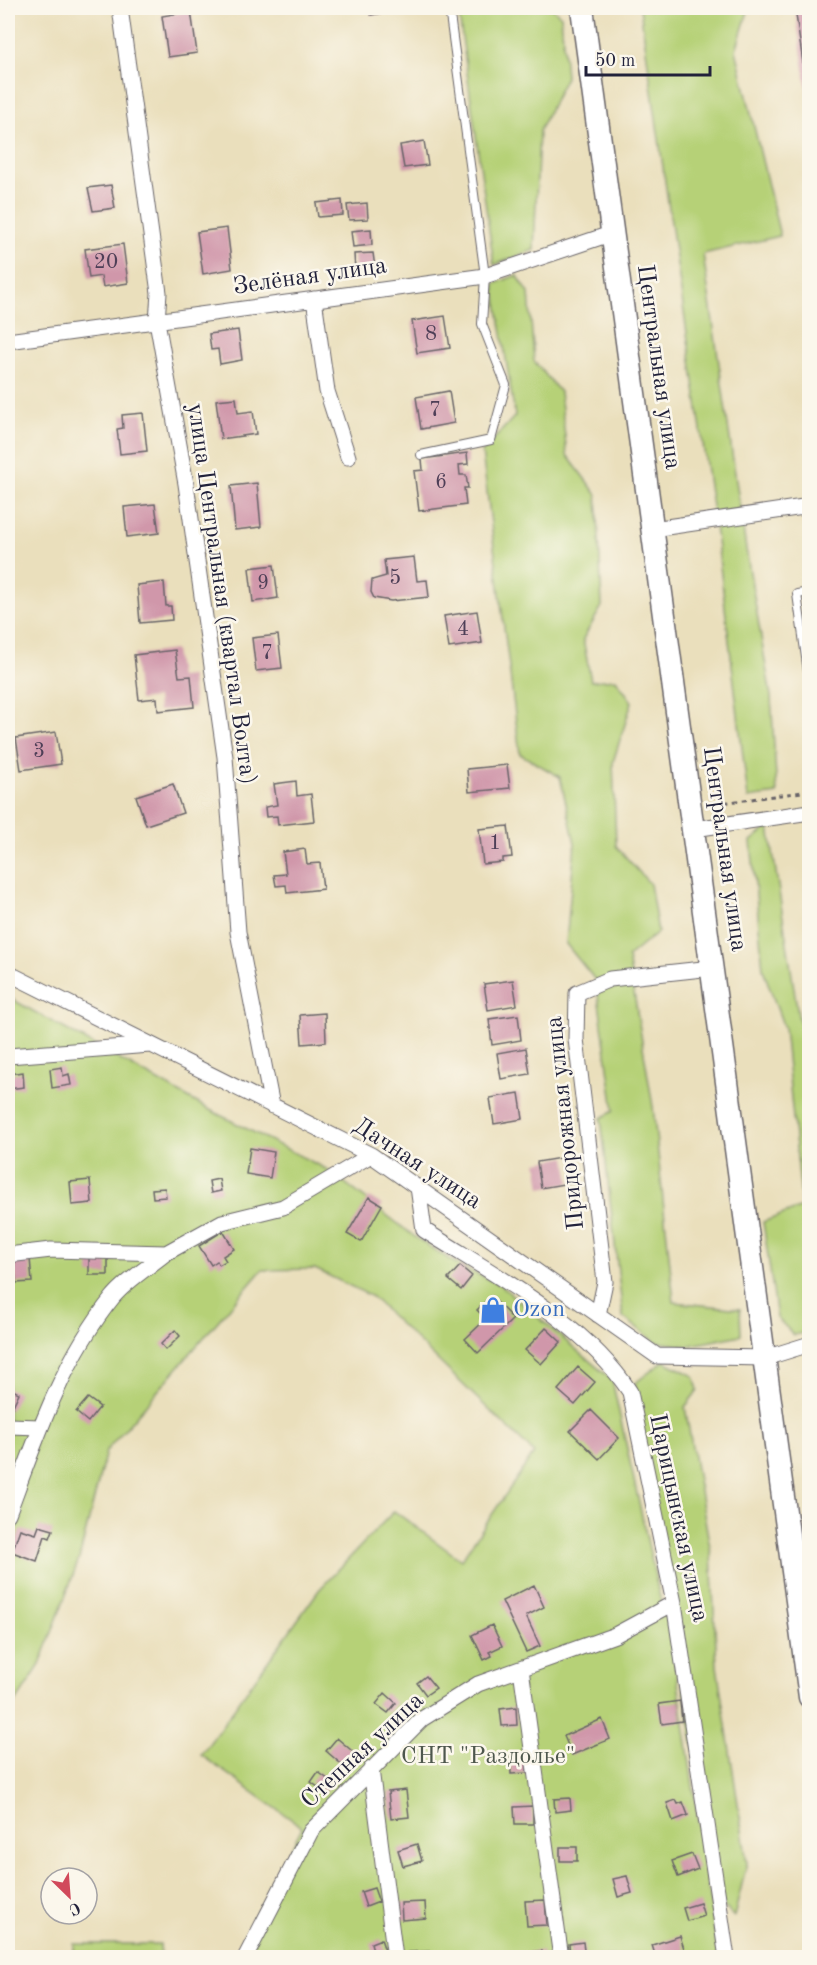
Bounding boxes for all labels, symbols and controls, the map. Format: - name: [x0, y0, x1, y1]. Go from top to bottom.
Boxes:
- scale bar: [586, 39, 710, 77]
- text: 50 m: [595, 52, 635, 70]
- house number: 20: [94, 252, 118, 273]
- street label: Зелёная улица: [232, 254, 388, 300]
- street label: Центральная улица: [632, 263, 684, 471]
- house number: 8: [425, 324, 437, 345]
- house number: 7: [429, 400, 441, 421]
- street label: улица Центральная (квартал Волта): [182, 402, 260, 786]
- house number: 6: [435, 472, 447, 493]
- house number: 5: [389, 568, 401, 589]
- house number: 9: [257, 573, 269, 594]
- house number: 4: [457, 619, 469, 640]
- house number: 7: [261, 643, 273, 664]
- house number: 3: [33, 741, 45, 762]
- street label: Центральная улица: [698, 745, 750, 953]
- house number: 1: [489, 833, 501, 854]
- street label: Придорожная улица: [543, 1015, 589, 1231]
- street label: Дачная улица: [349, 1114, 485, 1214]
- shop icon: Ozon: [478, 1295, 508, 1325]
- place label: Ozon: [513, 1298, 565, 1322]
- street label: Царицынская улица: [644, 1412, 712, 1624]
- street label: Степная улица: [297, 1689, 429, 1813]
- park label: СНТ "Раздолье": [401, 1745, 575, 1769]
- north arrow: [39, 1866, 99, 1926]
- text: С: [66, 1898, 83, 1917]

